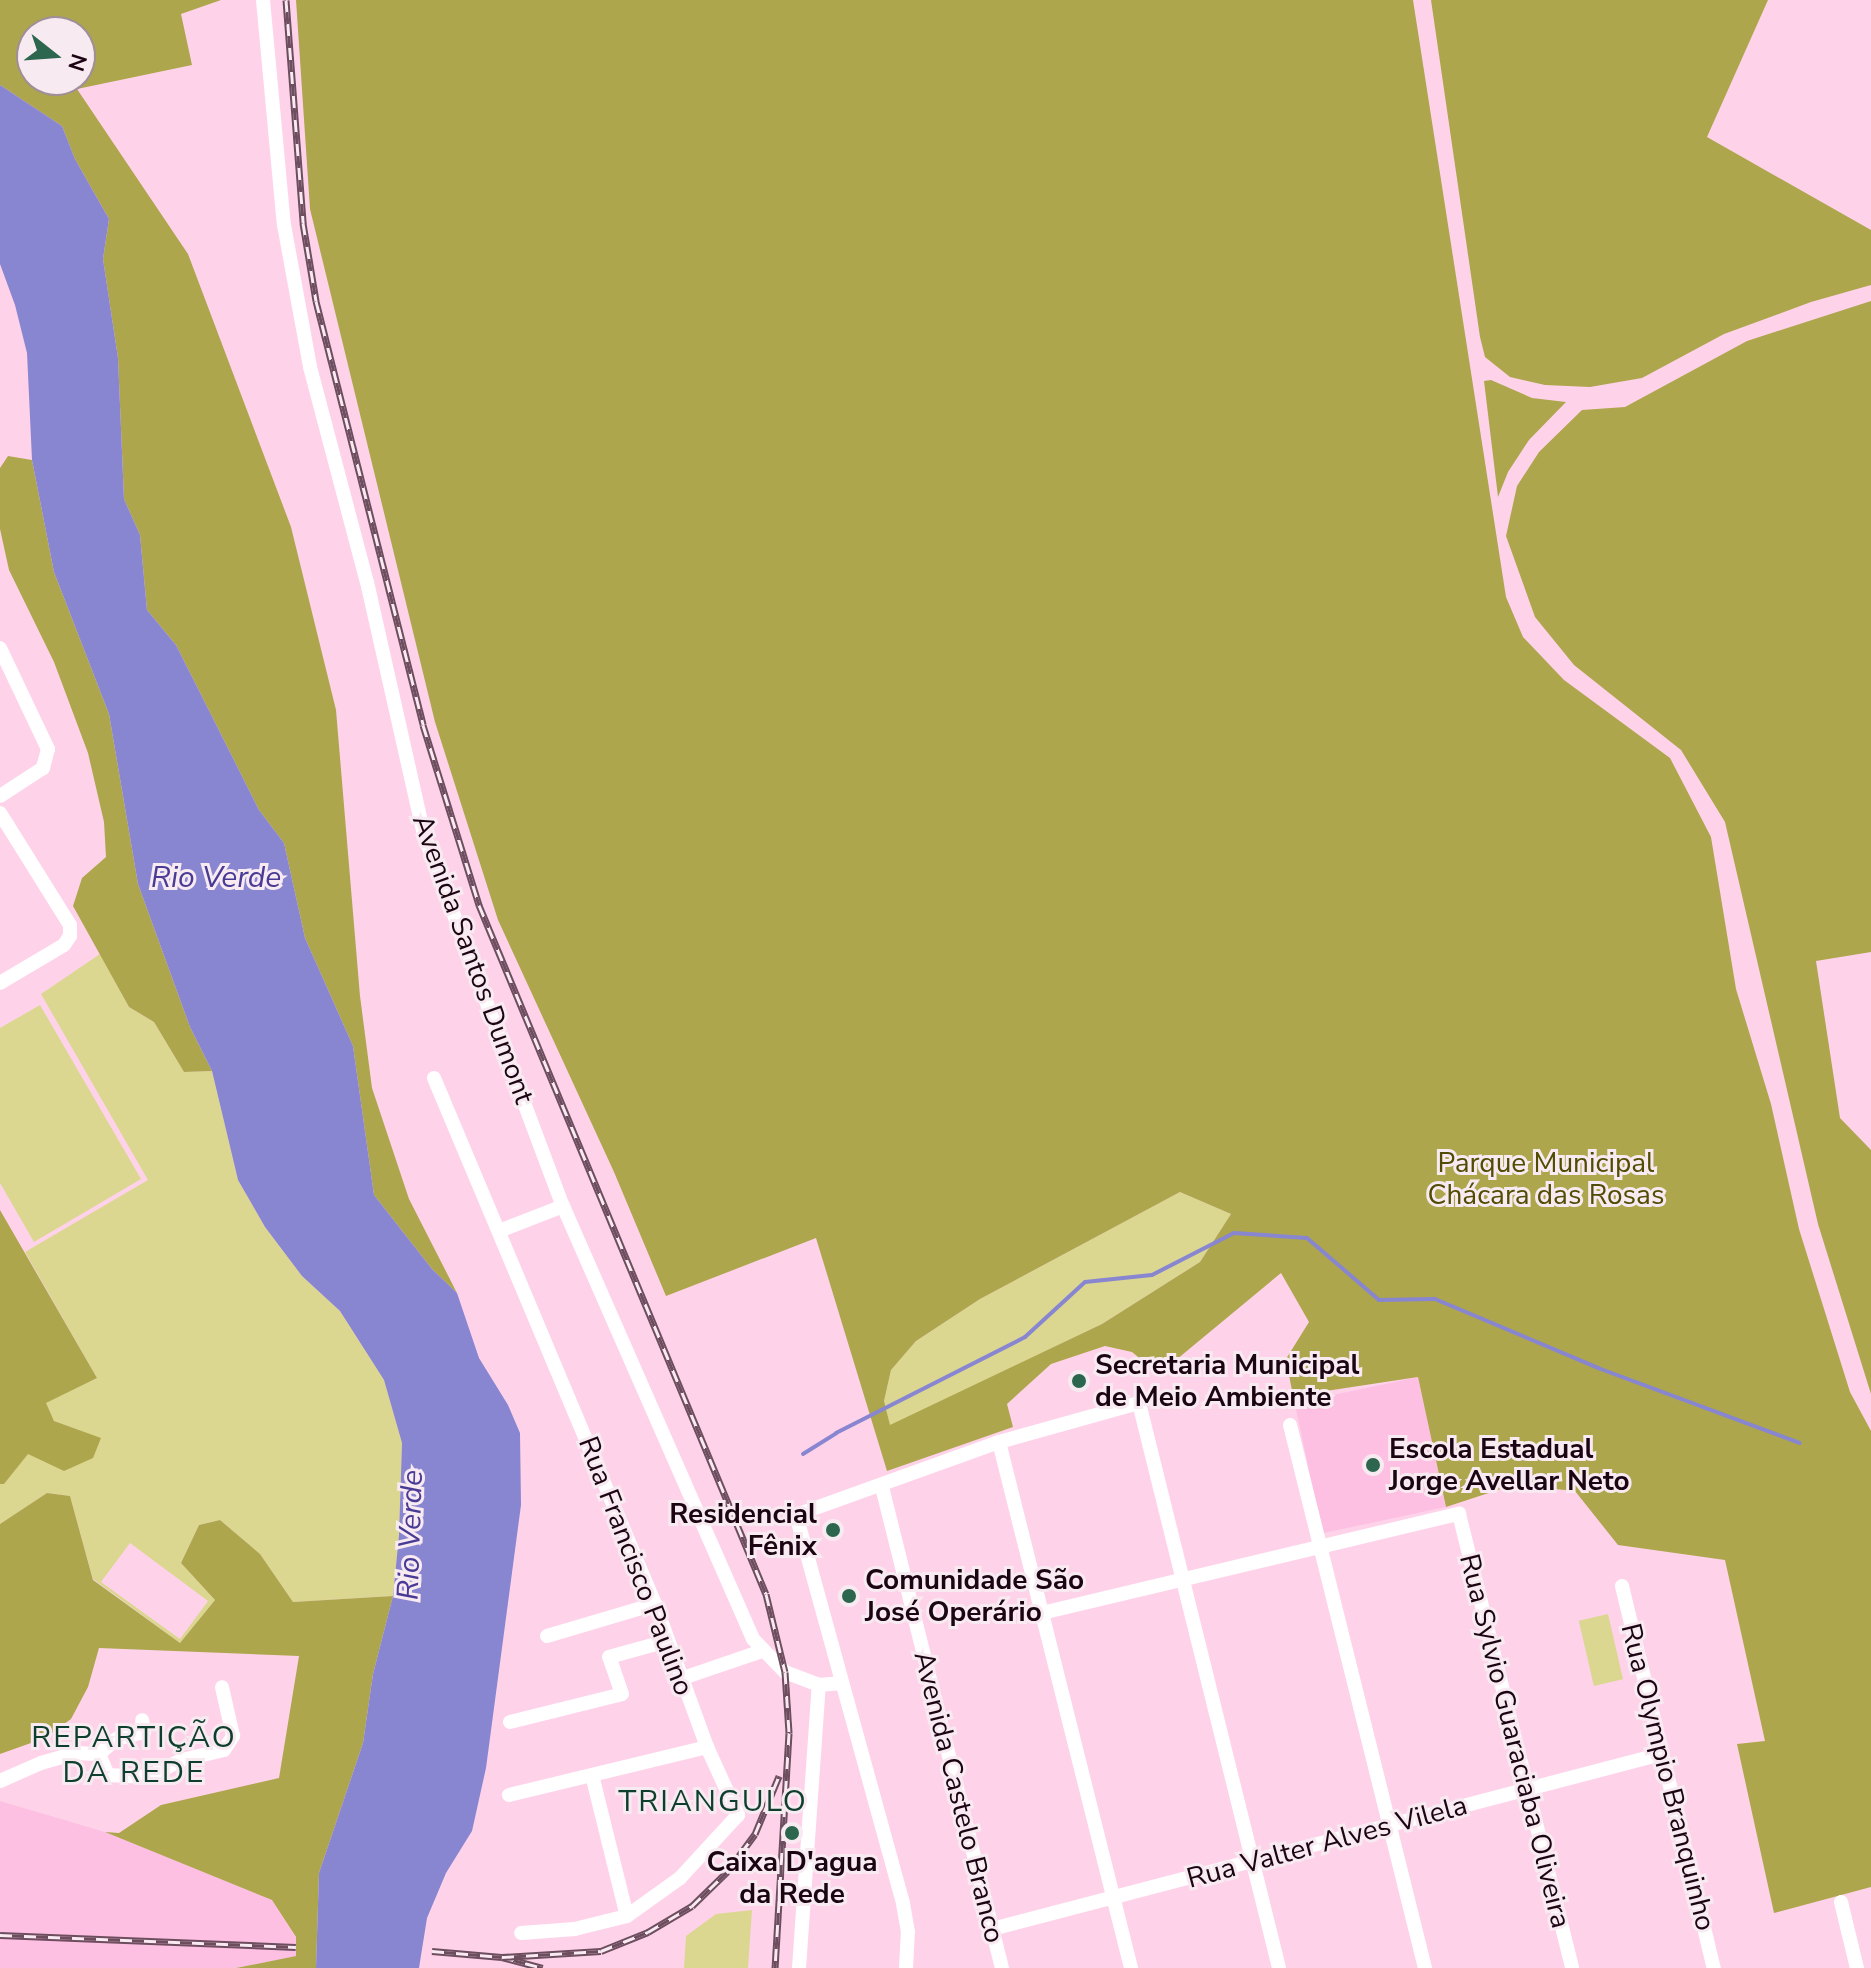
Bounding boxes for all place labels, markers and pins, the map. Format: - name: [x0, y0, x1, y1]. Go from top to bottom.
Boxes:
- place label: Secretaria Municipal de Meio Ambiente: [1095, 1348, 1359, 1414]
- marker: Secretaria Municipal de Meio Ambiente: [1070, 1372, 1088, 1390]
- place label: Escola Estadual Jorge Avellar Neto: [1389, 1432, 1630, 1498]
- marker: Escola Estadual Jorge Avellar Neto: [1364, 1456, 1382, 1474]
- place label: Residencial Fênix: [669, 1497, 817, 1563]
- marker: Residencial Fênix: [824, 1521, 842, 1539]
- place label: Comunidade São José Operário: [865, 1563, 1084, 1629]
- marker: Comunidade São José Operário: [840, 1587, 858, 1605]
- marker: Caixa D'agua da Rede: [783, 1824, 801, 1842]
- place label: Caixa D'agua da Rede: [707, 1845, 877, 1911]

